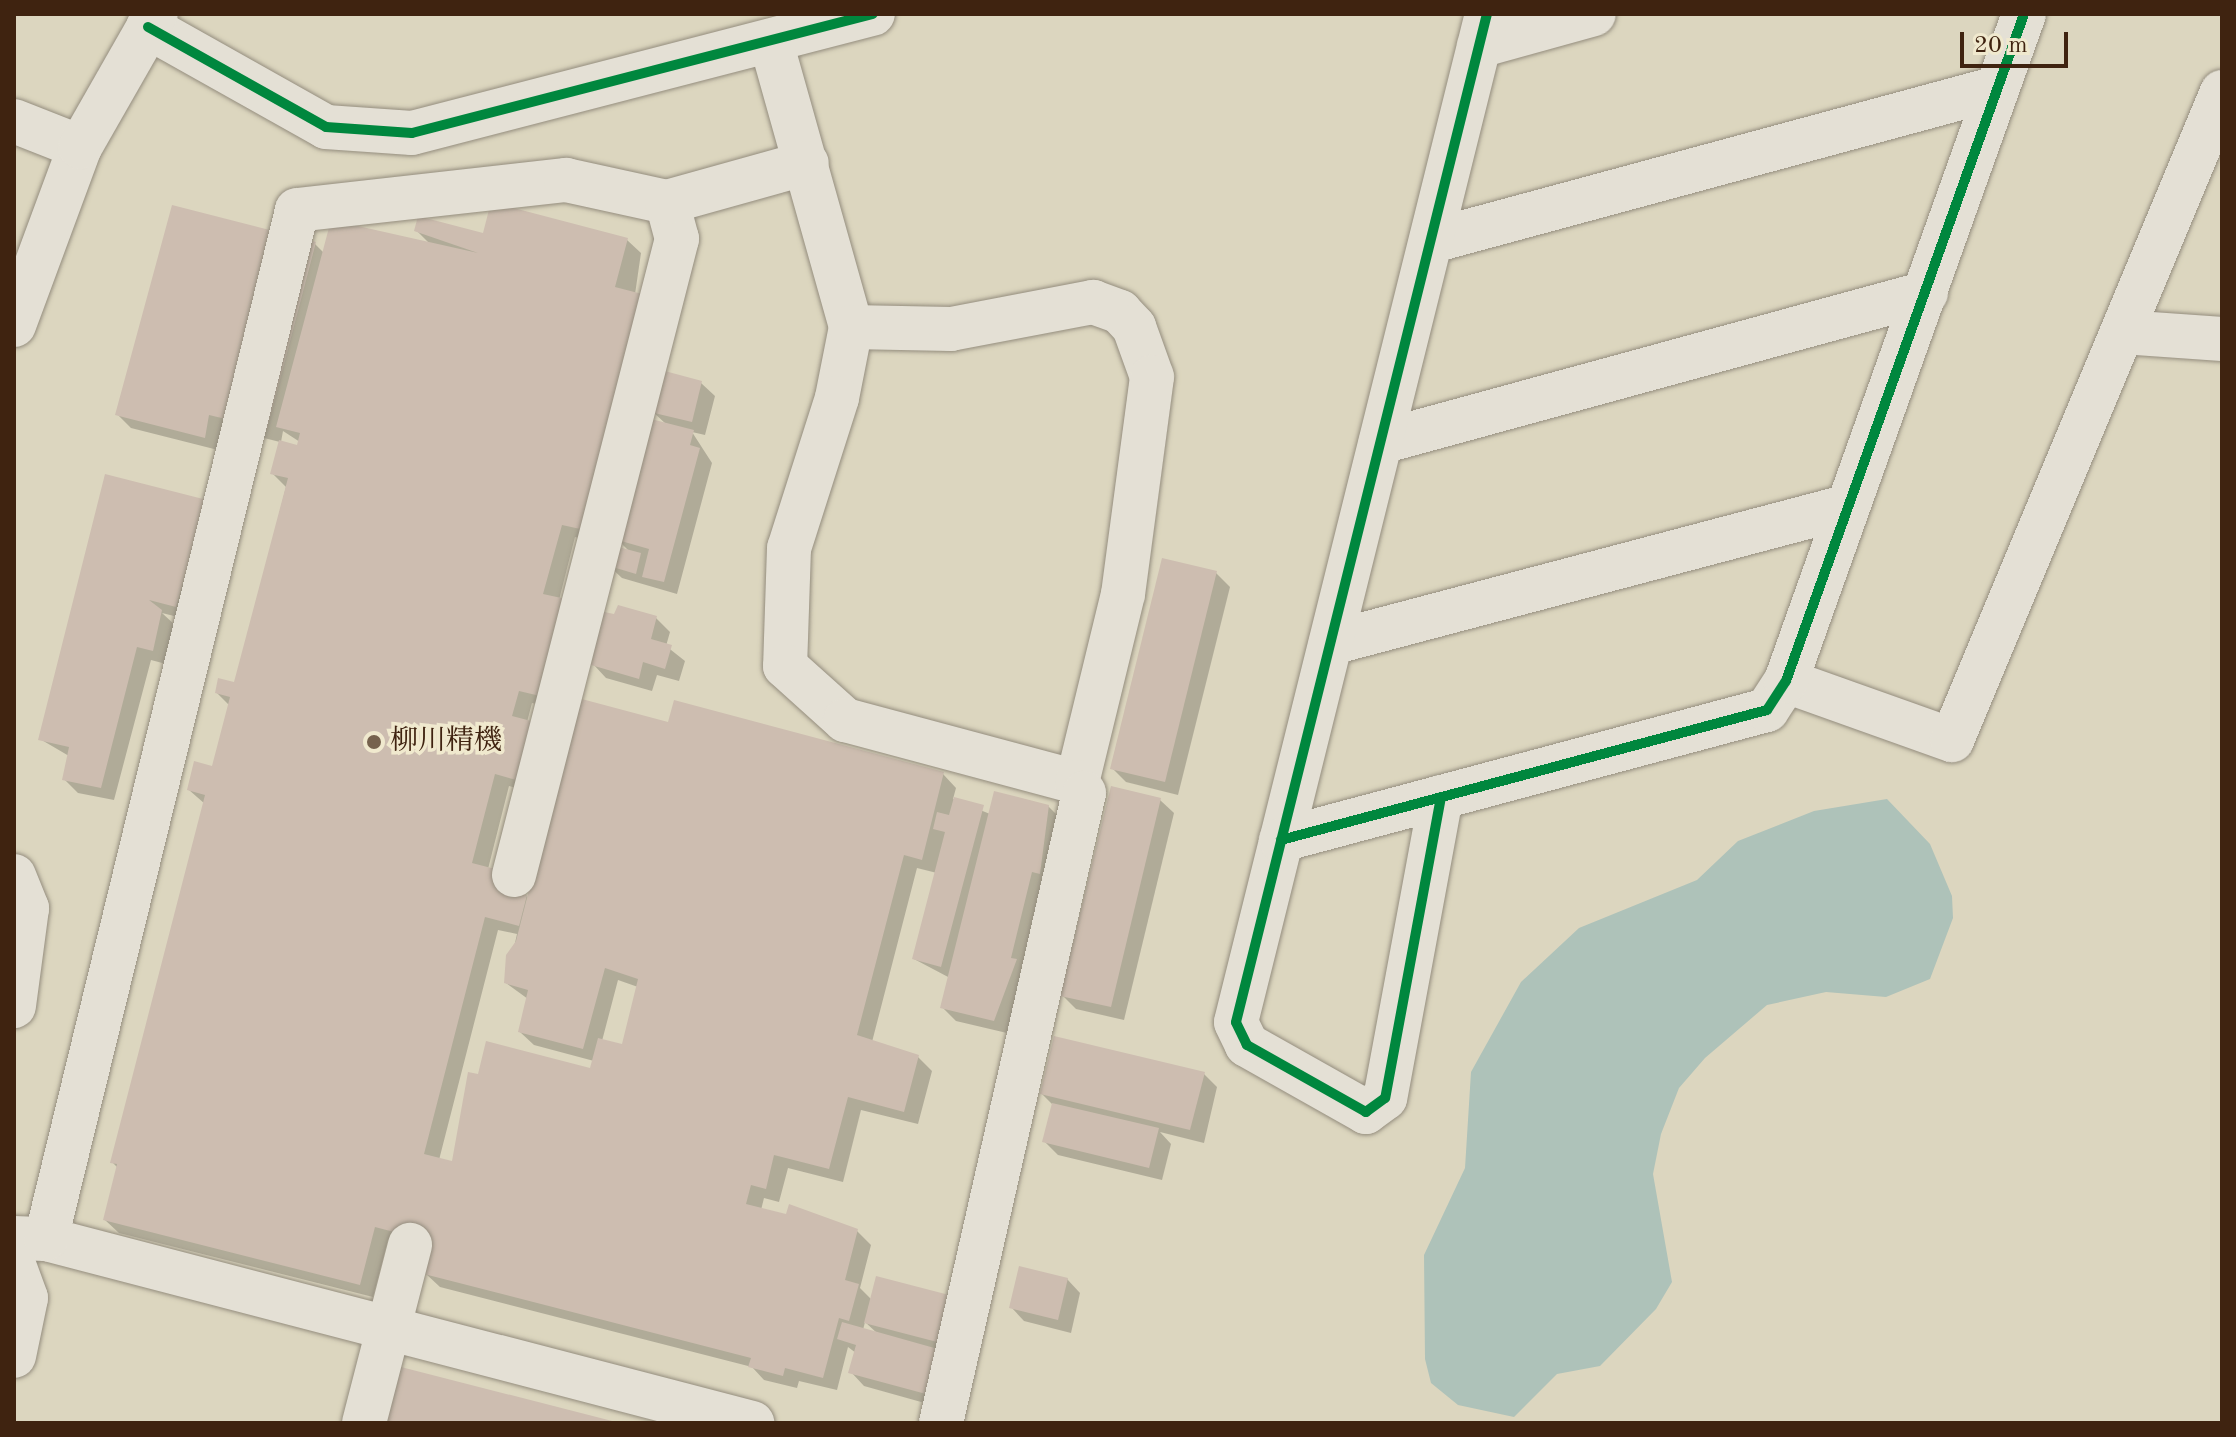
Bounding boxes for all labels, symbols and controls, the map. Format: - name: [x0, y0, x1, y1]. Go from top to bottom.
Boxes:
- scale bar: [1964, 16, 2072, 66]
- text: 20 m: [1974, 34, 2028, 58]
- place label: 柳川精機: [390, 725, 502, 759]
- marker: 柳川精機: [365, 733, 383, 751]

